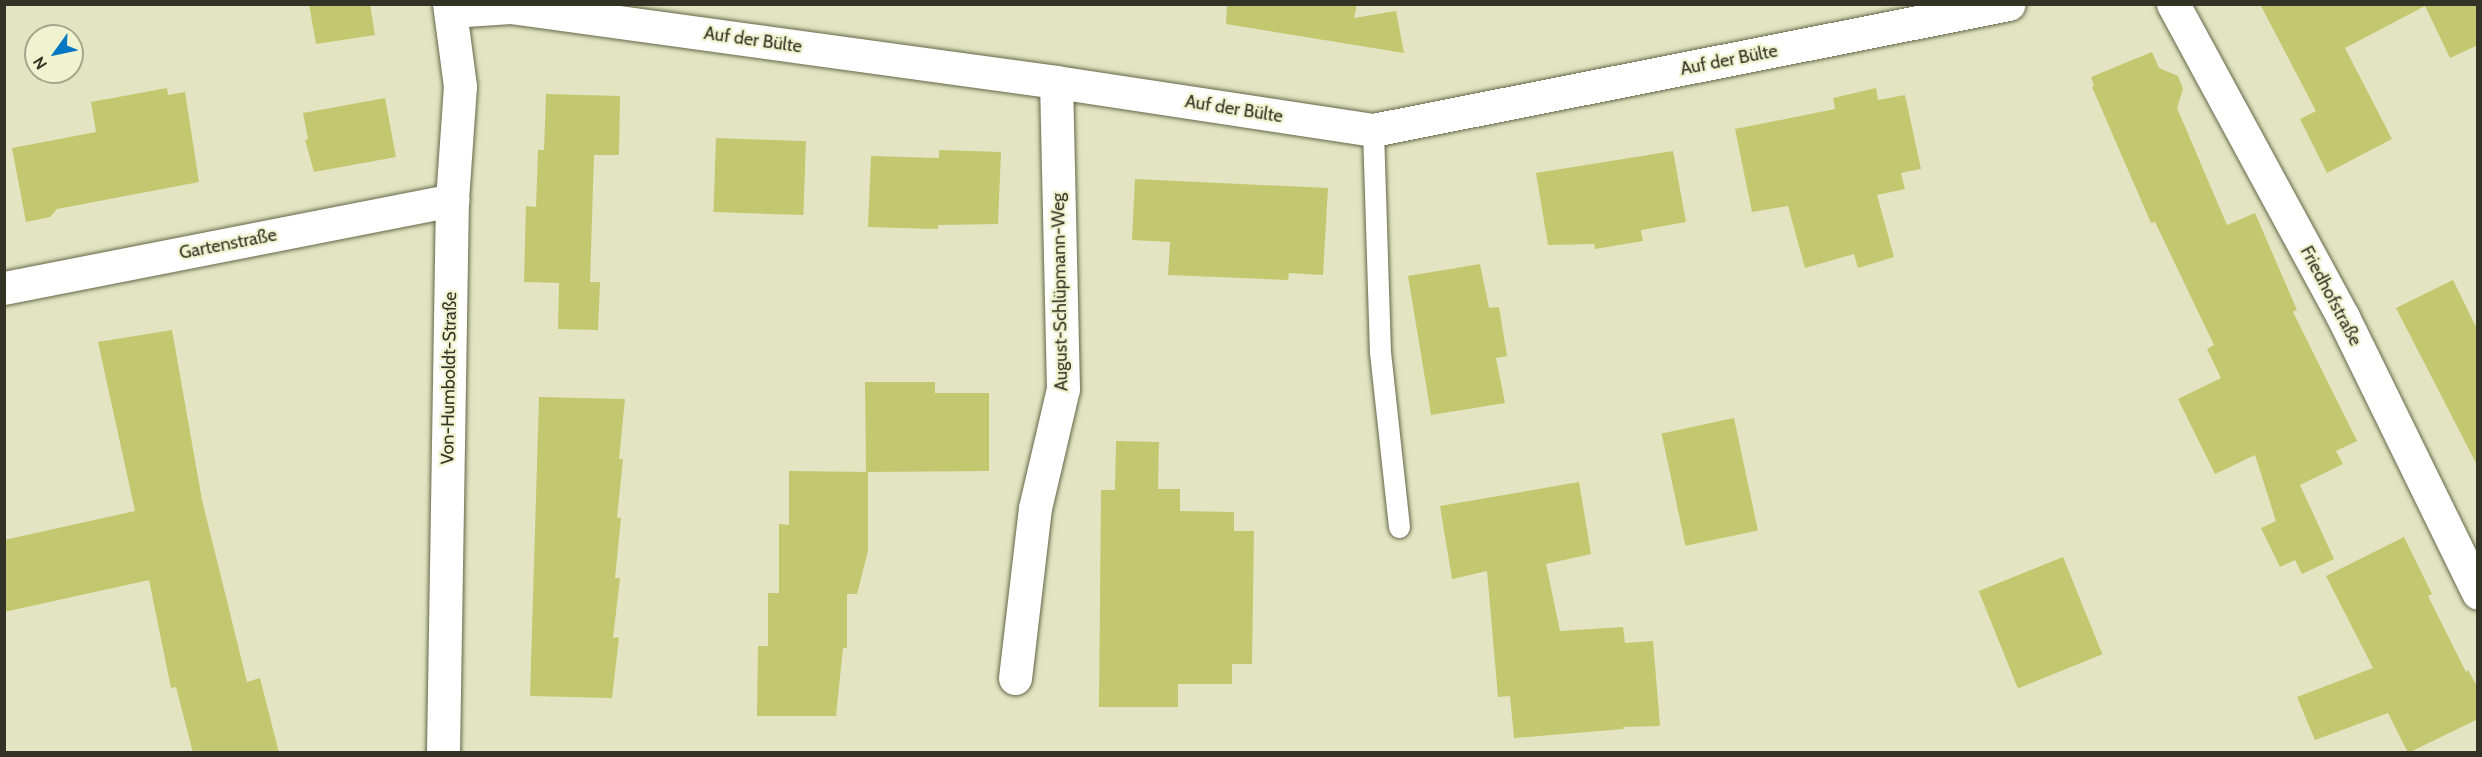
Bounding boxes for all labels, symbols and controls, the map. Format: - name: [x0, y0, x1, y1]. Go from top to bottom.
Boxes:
- street label: Auf der Bülte: [703, 22, 803, 58]
- north arrow: [24, 24, 84, 84]
- street label: Auf der Bülte: [1678, 40, 1780, 80]
- text: N: [29, 53, 51, 73]
- street label: Auf der Bülte: [1184, 91, 1284, 127]
- street label: August-Schlüpmann-Weg: [1047, 193, 1073, 391]
- street label: Gartenstraße: [177, 224, 279, 264]
- street label: Friedhofstraße: [2296, 242, 2366, 350]
- street label: Von-Humboldt-Straße: [437, 291, 461, 465]

